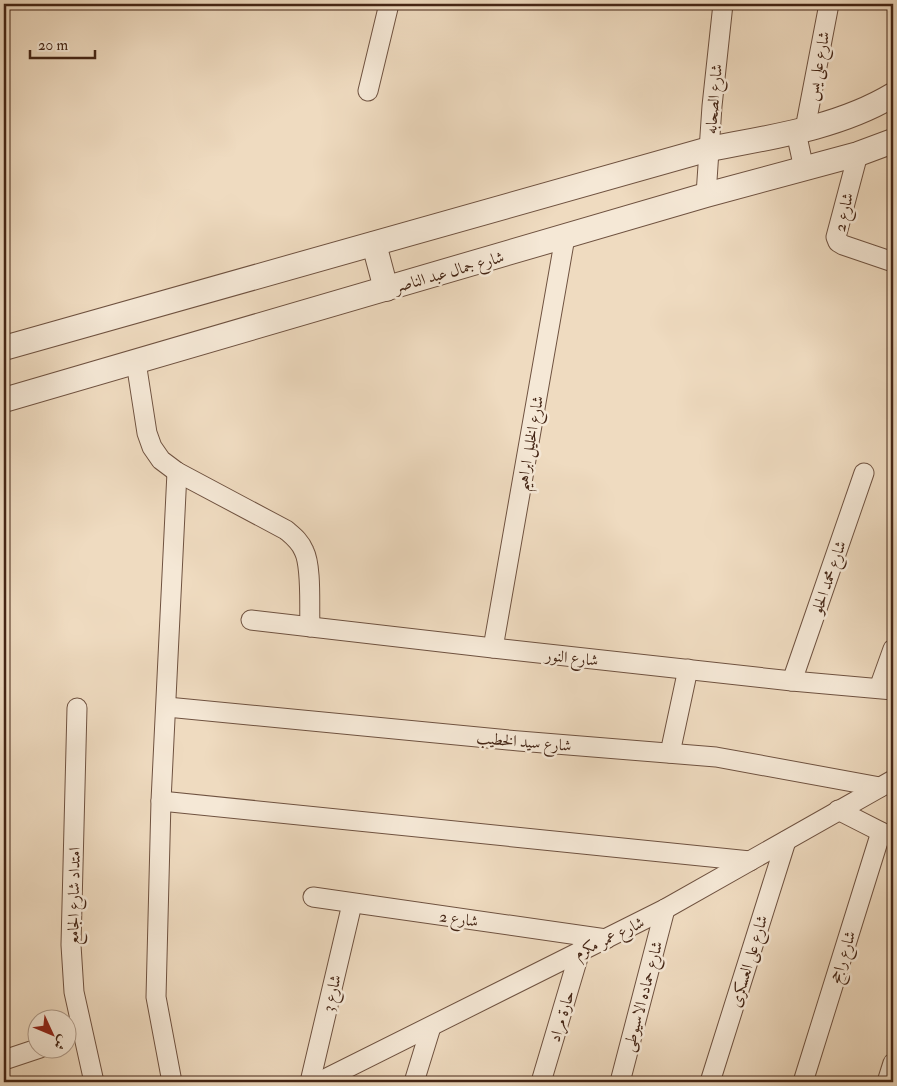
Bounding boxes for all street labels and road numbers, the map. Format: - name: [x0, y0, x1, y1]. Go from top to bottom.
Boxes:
- street label: شارع على يس: [801, 30, 837, 103]
- street label: شارع الصحابه: [701, 63, 730, 135]
- street label: شارع 2: [830, 191, 861, 234]
- street label: شارع جمال عبد الناصر: [390, 247, 507, 301]
- street label: شارع الخليل ابراهيم: [512, 394, 554, 493]
- street label: شارع محمد الحلو: [806, 538, 854, 620]
- street label: شارع النور: [542, 645, 599, 674]
- street label: شارع سيد الخطيب: [475, 728, 572, 759]
- street label: امتداد شارع الجامع: [63, 847, 90, 945]
- street label: شارع 2: [438, 906, 480, 935]
- street label: شارع عمر مكرم: [571, 912, 649, 967]
- street label: شارع على العسكرى: [725, 913, 775, 1011]
- street label: شارع راجح: [825, 928, 863, 987]
- street label: شارع حماده الاسيوطى: [619, 939, 670, 1055]
- street label: شارع 3: [318, 973, 349, 1014]
- street label: حارة مراد: [545, 988, 580, 1045]

